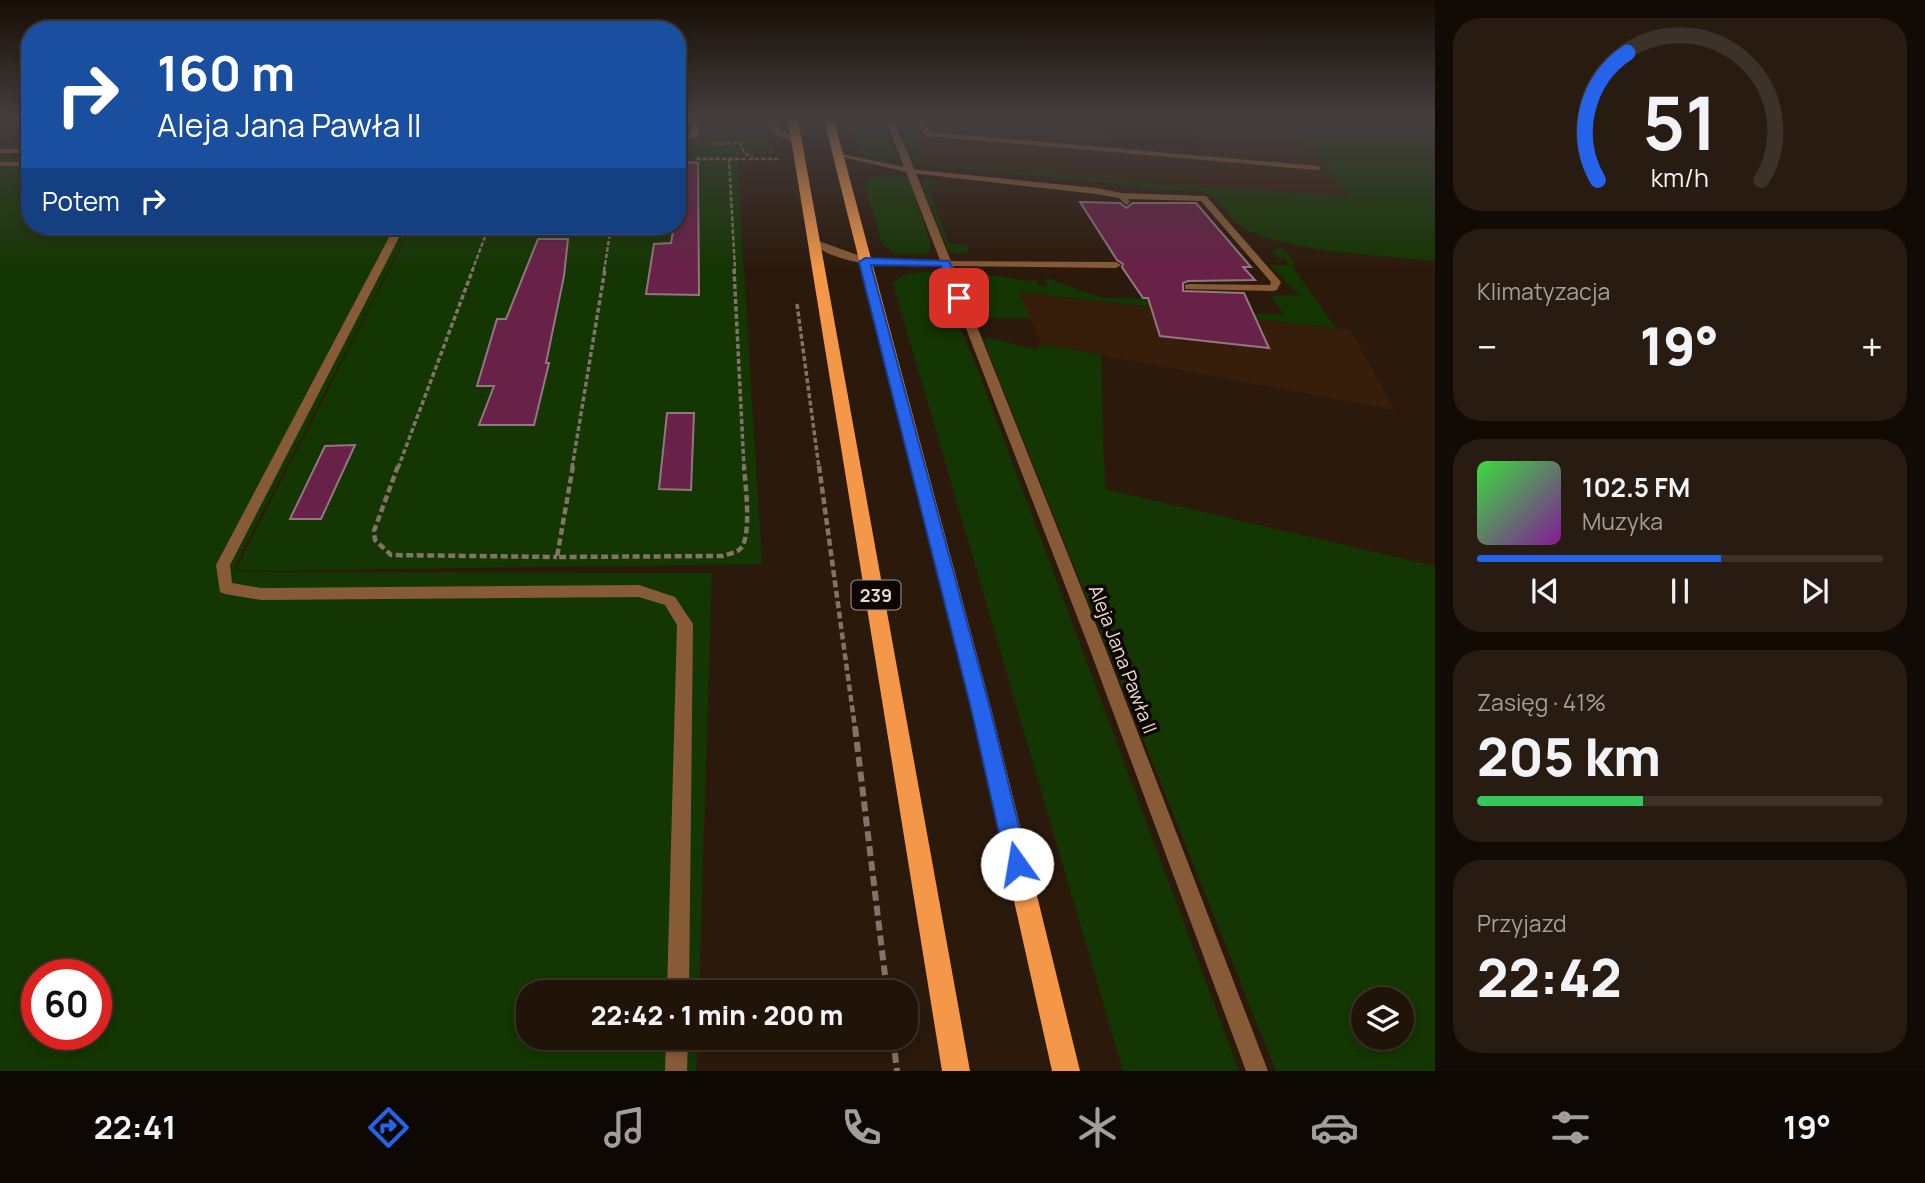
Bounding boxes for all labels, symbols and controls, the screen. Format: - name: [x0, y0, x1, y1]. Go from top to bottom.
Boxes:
- text: 160 m: [157, 39, 295, 106]
- icon: right: [42, 49, 133, 140]
- text: 51: [1643, 73, 1717, 173]
- text: Aleja Jana Pawła II: [157, 103, 422, 147]
- text: km/h: [1651, 160, 1709, 195]
- icon: right: [134, 182, 172, 220]
- text: Potem: [42, 183, 120, 219]
- pin: [929, 268, 989, 328]
- text: Klimatyzacja: [1477, 275, 1610, 307]
- icon: arrive: [940, 279, 978, 317]
- text: 19°: [1640, 310, 1719, 381]
- text: −: [1477, 320, 1498, 372]
- text: +: [1861, 320, 1883, 372]
- text: 102.5 FM: [1582, 469, 1690, 505]
- text: Muzyka: [1582, 505, 1663, 537]
- icon: previous: [1526, 572, 1564, 610]
- icon: pause: [1661, 572, 1699, 610]
- icon: next: [1796, 572, 1834, 610]
- road number: 239: [852, 580, 900, 610]
- street label: Aleja Jana Pawła II: [1083, 581, 1163, 737]
- text: Zasięg · 41%: [1477, 686, 1606, 718]
- text: 205 km: [1477, 721, 1661, 792]
- position arrow: [980, 827, 1054, 901]
- text: Przyjazd: [1477, 907, 1567, 939]
- text: 22:42: [1477, 942, 1622, 1013]
- speed limit sign: 60: [21, 959, 112, 1050]
- map controls: [1351, 987, 1414, 1050]
- button: layers: [1351, 987, 1414, 1050]
- text: 22:42 · 1 min · 200 m: [591, 997, 843, 1033]
- icon: directions: [364, 1103, 413, 1152]
- icon: music: [600, 1103, 649, 1152]
- icon: phone: [837, 1103, 886, 1152]
- icon: climate: [1073, 1103, 1122, 1152]
- icon: car: [1310, 1103, 1359, 1152]
- icon: filters: [1546, 1103, 1595, 1152]
- text: 22:41: [94, 1105, 176, 1149]
- text: 19°: [1783, 1105, 1831, 1149]

